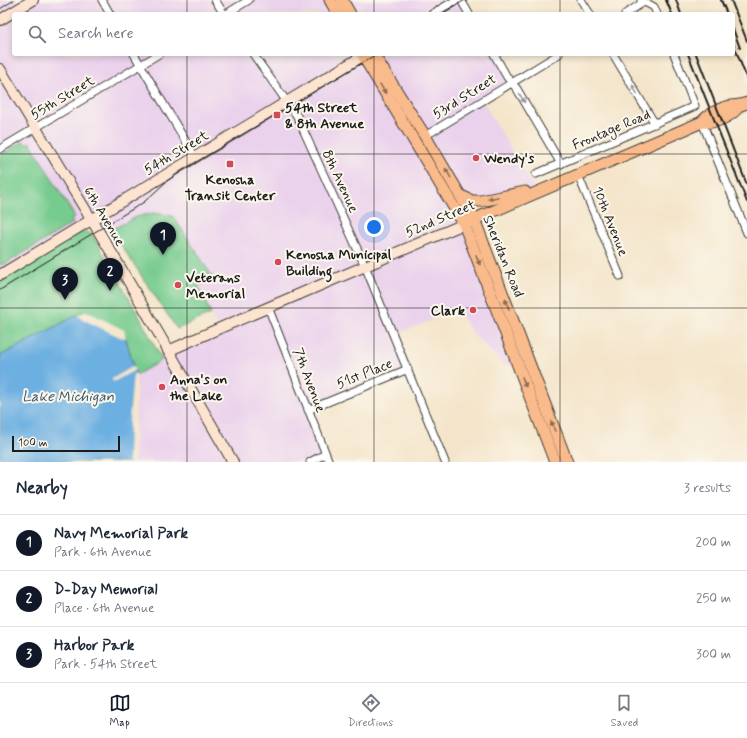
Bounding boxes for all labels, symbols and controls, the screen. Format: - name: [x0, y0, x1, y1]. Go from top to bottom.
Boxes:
- search box: [12, 12, 735, 56]
- icon: search: [26, 23, 48, 45]
- text: Search here: [58, 24, 134, 44]
- street label: 53rd Street: [429, 70, 500, 123]
- street label: 55th Street: [27, 71, 98, 124]
- one-way arrow: [380, 83, 387, 95]
- one-way arrow: [631, 84, 638, 96]
- one-way arrow: [519, 92, 526, 104]
- place label: 54th Street & 8th Avenue: [285, 99, 364, 133]
- street label: Frontage Road: [570, 105, 653, 155]
- marker: 54th Street & 8th Avenue: [272, 110, 282, 120]
- street label: 54th Street: [141, 126, 213, 179]
- street label: 8th Avenue: [318, 147, 363, 216]
- place label: Wendy's: [483, 150, 535, 168]
- marker: Wendy's: [471, 153, 481, 163]
- marker: Kenosha Transit Center: [225, 159, 235, 169]
- one-way arrow: [444, 167, 451, 179]
- place label: Kenosha Transit Center: [185, 171, 276, 205]
- street label: 6th Avenue: [79, 183, 129, 250]
- street label: 10th Avenue: [588, 184, 632, 259]
- street label: 52nd Street: [403, 196, 479, 242]
- one-way arrow: [487, 196, 499, 202]
- street label: Sheridan Road: [478, 213, 528, 300]
- your location: [364, 217, 384, 237]
- pin: 1: [150, 222, 176, 255]
- place label: Kenosha Municipal Building: [286, 246, 392, 283]
- one-way arrow: [476, 255, 482, 267]
- marker: Kenosha Municipal Building: [273, 257, 283, 267]
- pin: 2: [97, 258, 123, 291]
- pin: 3: [52, 267, 78, 300]
- place label: Veterans Memorial: [186, 269, 245, 303]
- marker: Veterans Memorial: [173, 280, 183, 290]
- one-way arrow: [504, 298, 510, 310]
- place label: Clark: [431, 302, 465, 320]
- marker: Clark: [468, 305, 478, 315]
- street label: 7th Avenue: [288, 345, 330, 415]
- street label: 51st Place: [334, 355, 395, 393]
- place label: Anna's on the Lake: [169, 371, 228, 405]
- one-way arrow: [522, 376, 528, 388]
- marker: Anna's on the Lake: [157, 382, 167, 392]
- water label: Lake Michigan: [22, 387, 114, 407]
- one-way arrow: [550, 419, 556, 431]
- scale bar: [12, 434, 120, 453]
- text: 100 m: [18, 436, 48, 450]
- text: Nearby: [16, 477, 68, 499]
- text: 3 results: [684, 480, 731, 497]
- text: Navy Memorial Park: [54, 524, 188, 544]
- text: 1: [26, 534, 32, 551]
- text: 200 m: [696, 534, 731, 551]
- text: Park · 6th Avenue: [54, 544, 152, 561]
- text: D-Day Memorial: [54, 580, 157, 600]
- text: 2: [26, 590, 32, 607]
- text: 250 m: [696, 590, 731, 607]
- text: Place · 6th Avenue: [54, 600, 154, 617]
- text: Harbor Park: [54, 636, 134, 656]
- text: 3: [26, 646, 32, 663]
- text: 300 m: [696, 646, 731, 663]
- text: Park · 54th Street: [54, 656, 157, 673]
- tab: Map: [109, 692, 131, 730]
- tab: Directions: [348, 692, 393, 730]
- tab: Saved: [611, 692, 638, 730]

